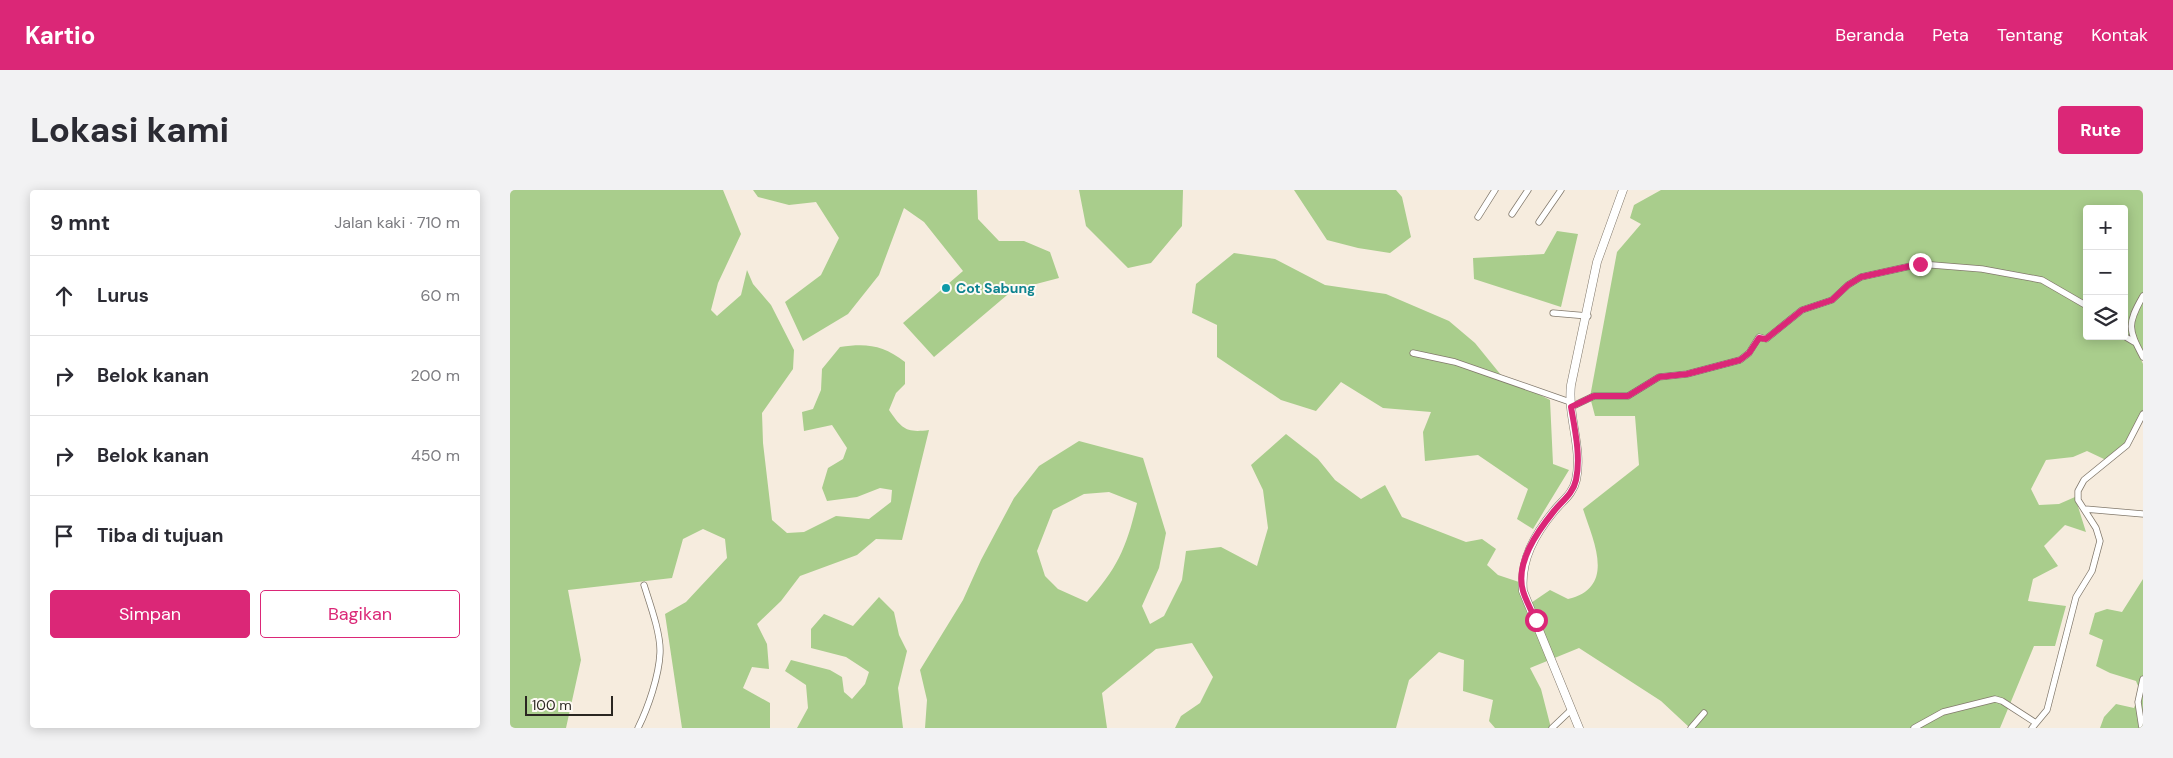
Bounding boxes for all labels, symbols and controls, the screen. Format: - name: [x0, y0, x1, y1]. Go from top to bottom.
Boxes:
- text: Kartio: [25, 20, 95, 51]
- text: Beranda: [1835, 23, 1904, 47]
- text: Peta: [1932, 23, 1969, 47]
- text: Tentang: [1997, 23, 2063, 47]
- text: Kontak: [2091, 23, 2148, 47]
- button: Rute: [2058, 106, 2143, 154]
- text: Lokasi kami: [30, 107, 229, 153]
- map controls: [2083, 205, 2128, 340]
- button: +: [2083, 205, 2128, 250]
- text: 9 mnt: [50, 209, 110, 237]
- text: Jalan kaki · 710 m: [334, 212, 460, 233]
- button: −: [2083, 250, 2128, 295]
- route end: [1909, 253, 1932, 276]
- place label: Cot Sabung: [956, 279, 1035, 297]
- icon: ahead: [50, 282, 78, 310]
- marker: Cot Sabung: [940, 282, 952, 294]
- text: Lurus: [97, 283, 149, 308]
- text: 60 m: [420, 285, 460, 306]
- button: layers: [2083, 295, 2128, 340]
- icon: right: [50, 362, 78, 390]
- text: Belok kanan: [97, 363, 209, 388]
- text: 200 m: [411, 365, 460, 386]
- icon: right: [50, 442, 78, 470]
- text: Belok kanan: [97, 443, 209, 468]
- text: 450 m: [411, 445, 460, 466]
- icon: arrive: [50, 522, 78, 550]
- text: Tiba di tujuan: [97, 523, 223, 548]
- button: Simpan: [50, 590, 250, 638]
- button: Bagikan: [260, 590, 460, 638]
- route start: [1525, 609, 1548, 632]
- scale bar: [525, 693, 612, 716]
- text: 100 m: [532, 696, 572, 714]

